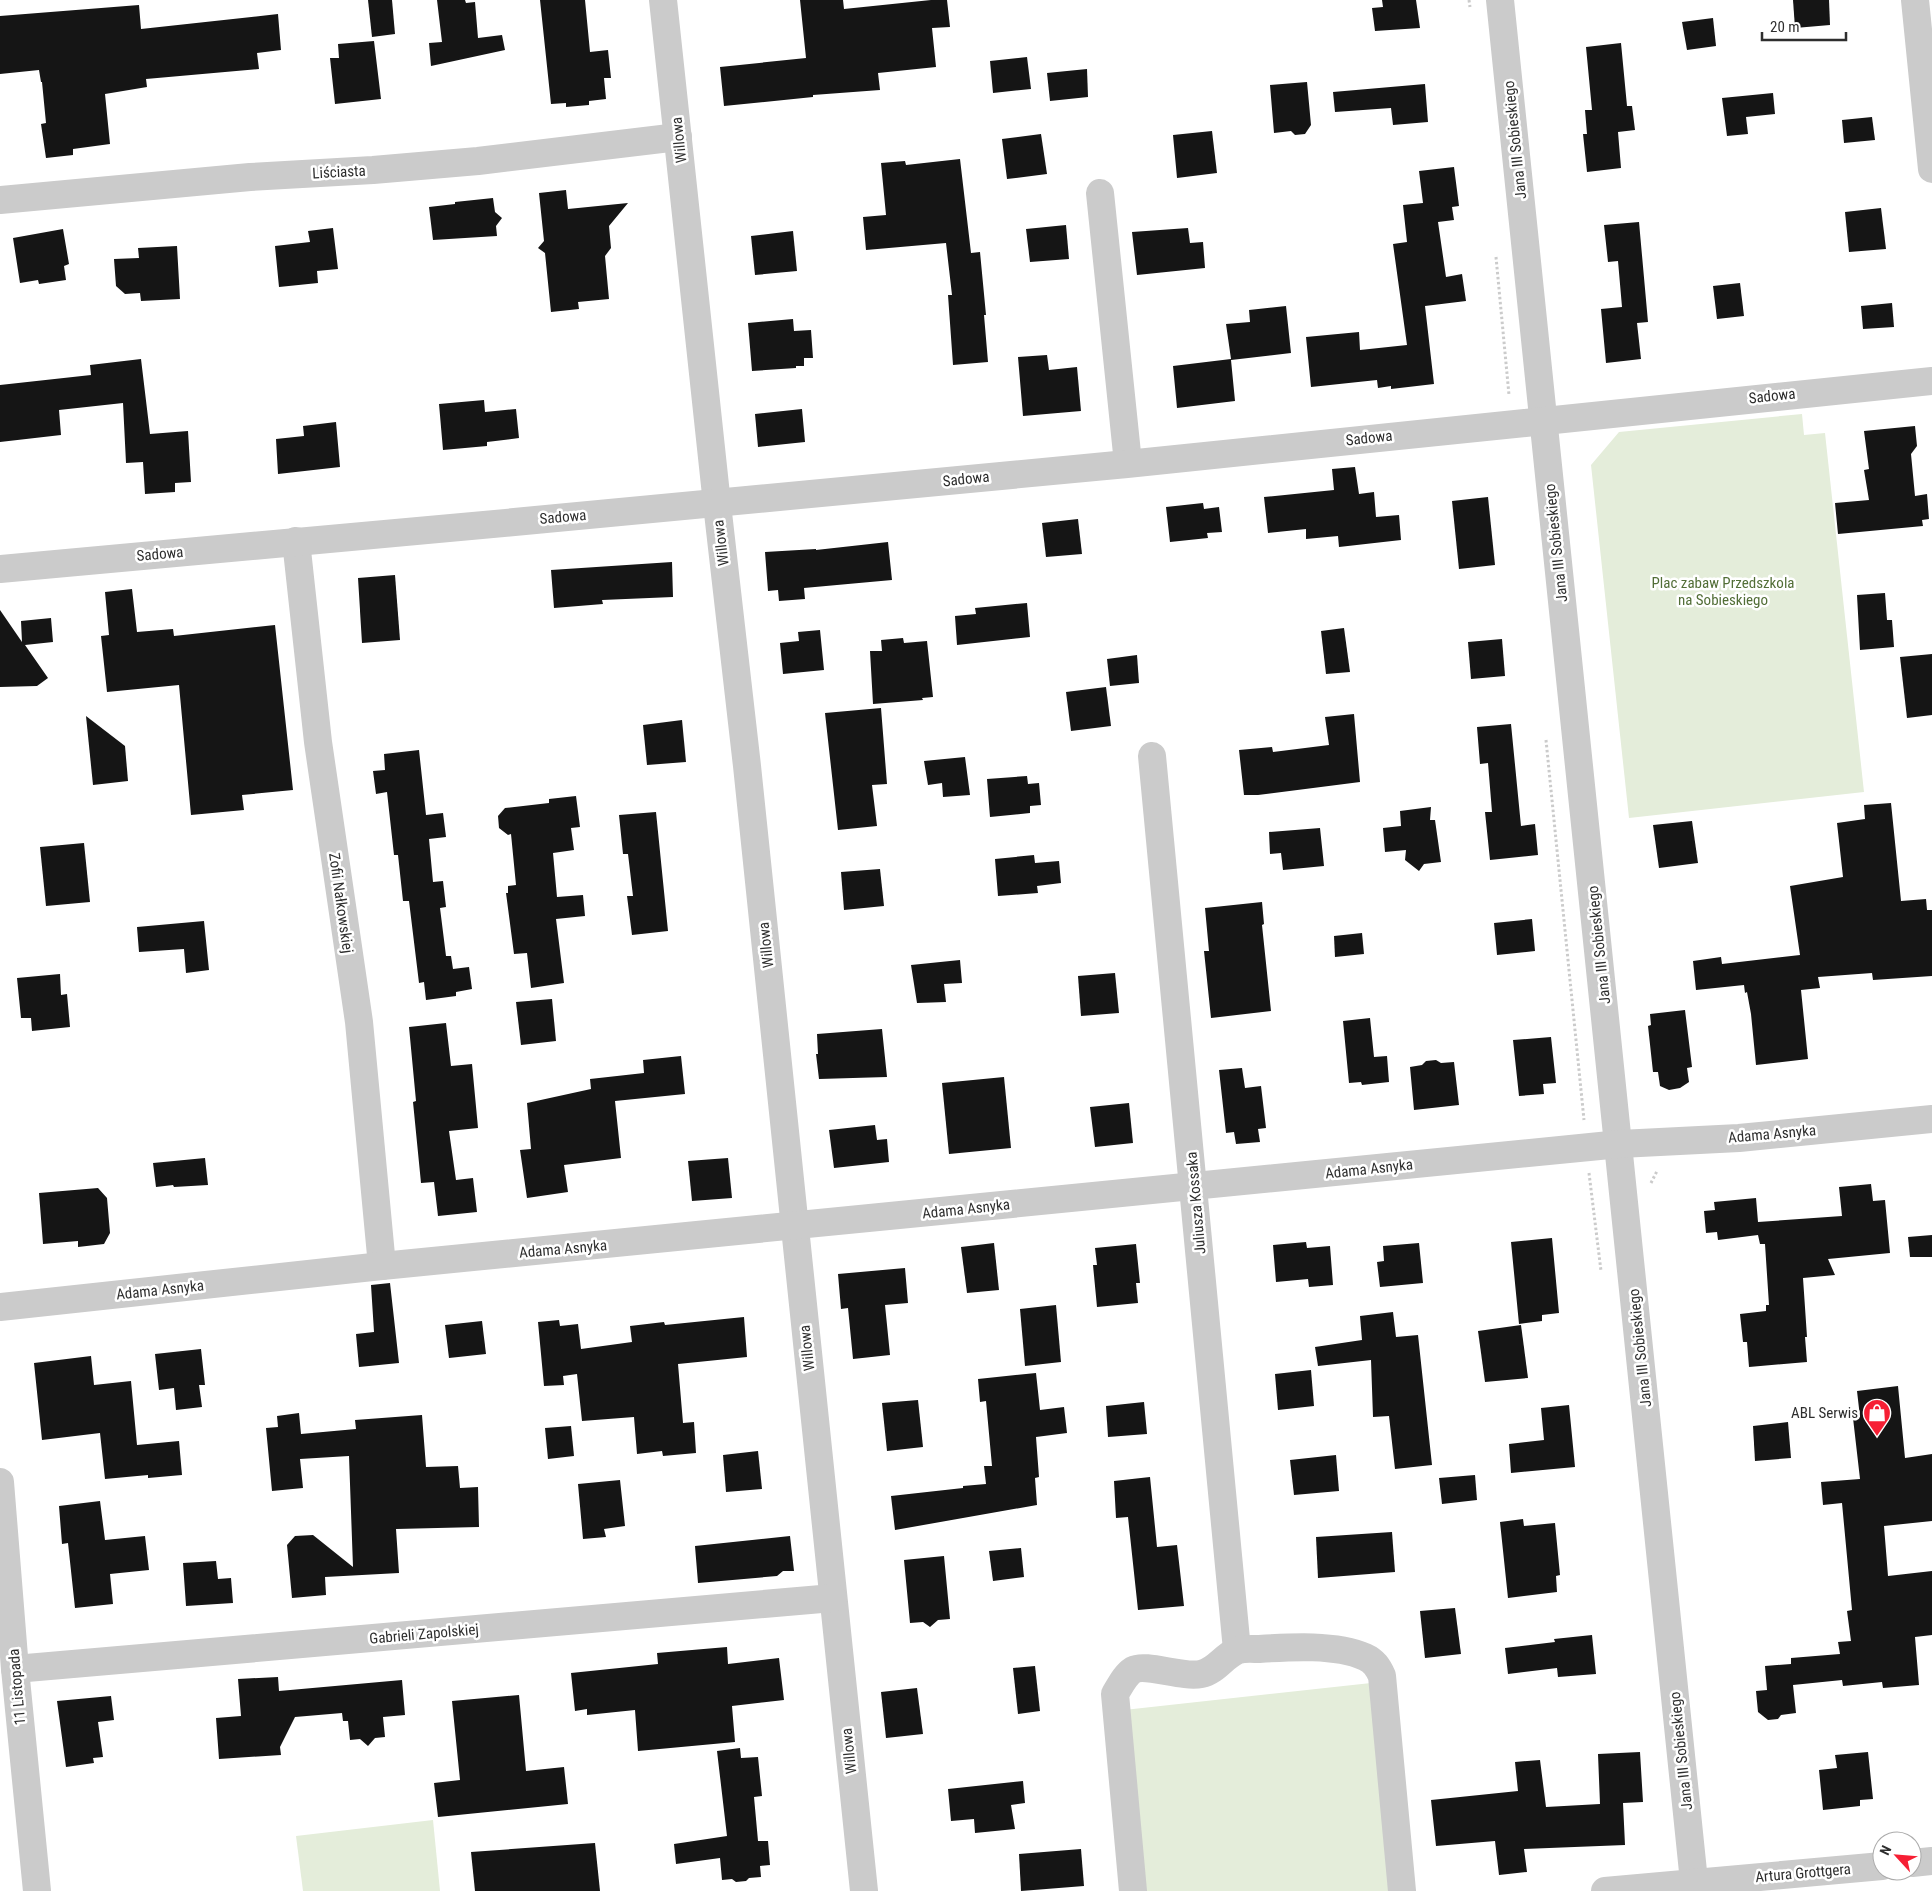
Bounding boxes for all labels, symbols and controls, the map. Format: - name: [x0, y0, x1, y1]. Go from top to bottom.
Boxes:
- scale bar: [1762, 10, 1846, 42]
- text: 20 m: [1770, 18, 1800, 36]
- street label: Jana III Sobieskiego: [1500, 80, 1530, 200]
- street label: Willowa: [668, 116, 690, 164]
- street label: Liściasta: [312, 162, 366, 182]
- street label: Sadowa: [1748, 385, 1796, 407]
- street label: Sadowa: [1345, 427, 1393, 449]
- street label: Sadowa: [942, 468, 990, 490]
- street label: Jana III Sobieskiego: [1541, 483, 1571, 603]
- street label: Sadowa: [539, 506, 587, 528]
- street label: Willowa: [709, 519, 733, 567]
- street label: Sadowa: [136, 543, 184, 565]
- park label: Plac zabaw Przedszkola na Sobieskiego: [1651, 574, 1795, 609]
- street label: Zofii Nałkowskiej: [325, 852, 357, 954]
- street label: Jana III Sobieskiego: [1584, 885, 1614, 1005]
- street label: Willowa: [755, 921, 777, 969]
- street label: Adama Asnyka: [1727, 1121, 1817, 1147]
- street label: Juliusza Kossaka: [1183, 1151, 1209, 1255]
- street label: Adama Asnyka: [1324, 1155, 1414, 1183]
- street label: Adama Asnyka: [921, 1195, 1011, 1223]
- street label: Adama Asnyka: [518, 1236, 608, 1262]
- street label: Adama Asnyka: [115, 1276, 205, 1304]
- street label: Jana III Sobieskiego: [1625, 1288, 1655, 1408]
- street label: Willowa: [796, 1324, 818, 1372]
- shop icon: ABL Serwis: [1862, 1398, 1892, 1437]
- place label: ABL Serwis: [1791, 1404, 1858, 1422]
- street label: Gabrieli Zapolskiej: [369, 1620, 479, 1648]
- street label: 11 Listopada: [5, 1648, 29, 1726]
- street label: Jana III Sobieskiego: [1666, 1691, 1696, 1811]
- street label: Willowa: [838, 1727, 860, 1775]
- north arrow: [1872, 1831, 1922, 1881]
- text: N: [1876, 1843, 1894, 1858]
- street label: Artura Grottgera: [1755, 1860, 1851, 1886]

